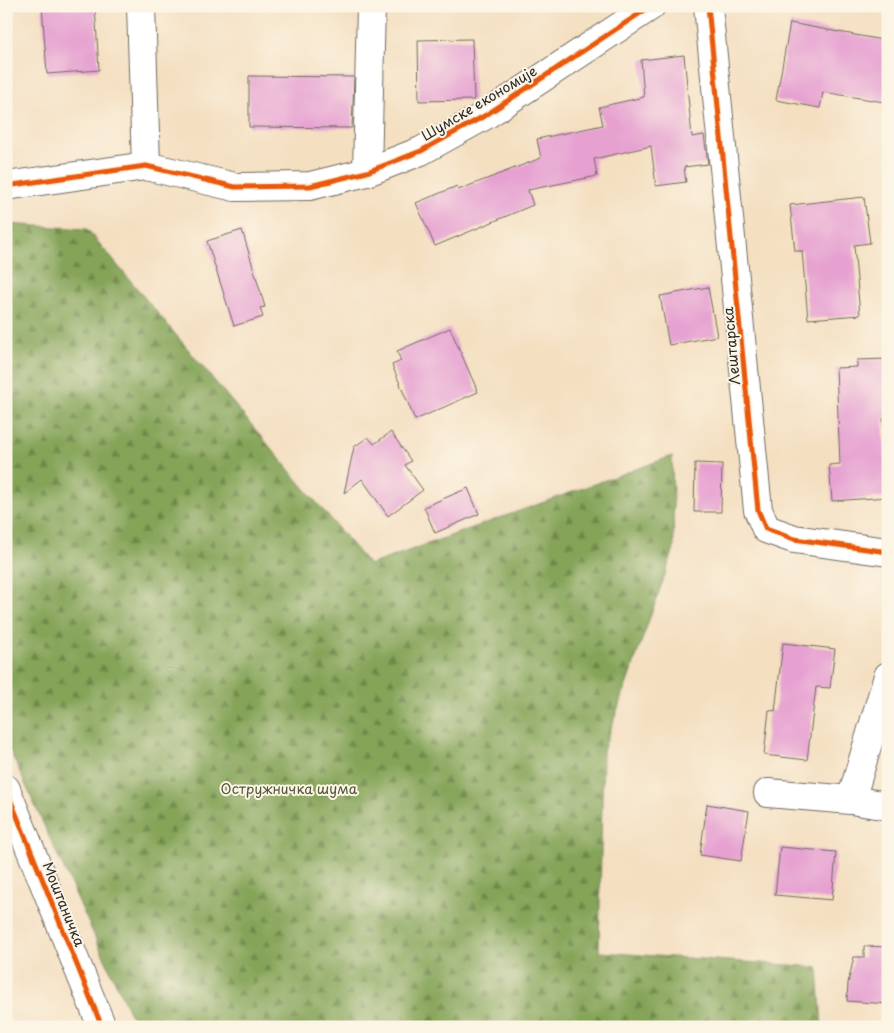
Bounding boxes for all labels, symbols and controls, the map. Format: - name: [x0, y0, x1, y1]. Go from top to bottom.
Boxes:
- street label: Шумске економије: [417, 60, 541, 146]
- street label: Лештарска: [717, 306, 745, 386]
- park label: Остружничка шума: [221, 778, 358, 799]
- street label: Моштаничка: [37, 859, 91, 950]

